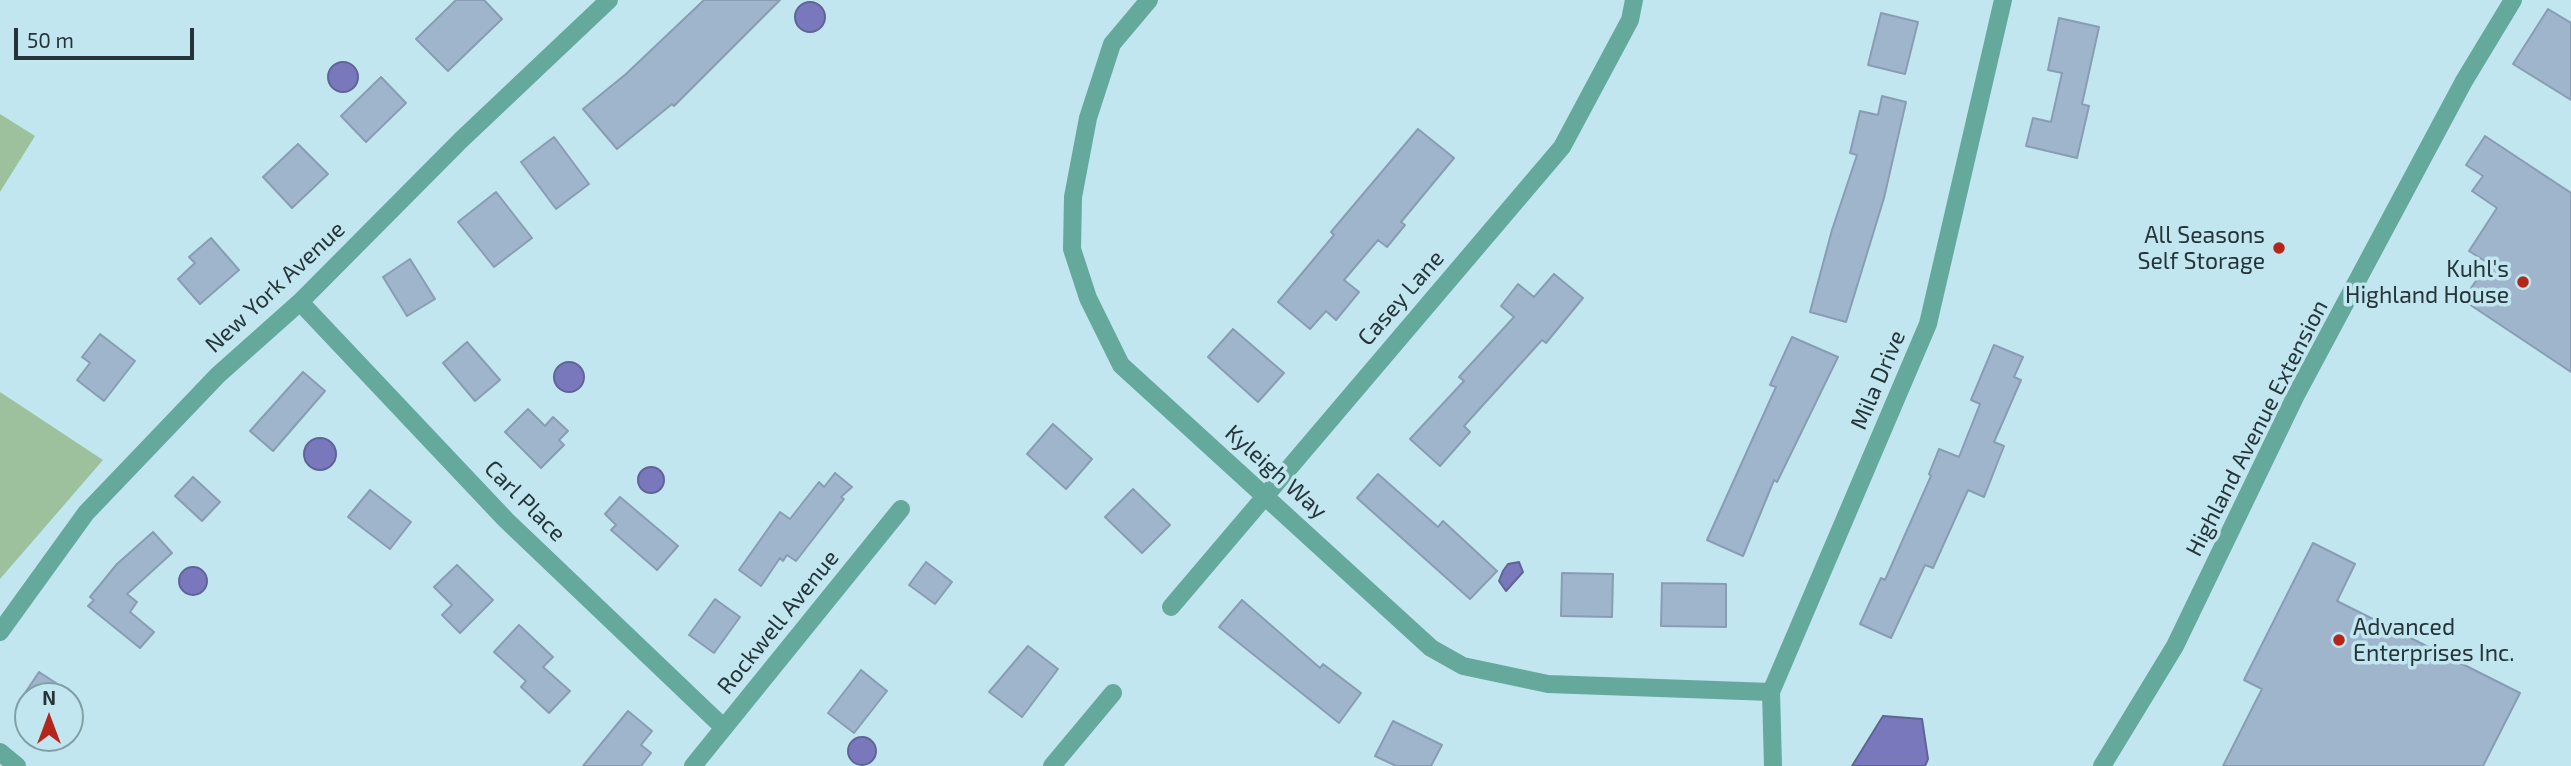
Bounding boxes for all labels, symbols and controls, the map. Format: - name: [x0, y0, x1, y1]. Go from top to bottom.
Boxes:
- scale bar: [18, 14, 198, 58]
- text: 50 m: [27, 27, 74, 52]
- street label: New York Avenue: [200, 215, 350, 359]
- place label: All Seasons Self Storage: [2138, 221, 2265, 275]
- marker: All Seasons Self Storage: [2271, 240, 2287, 256]
- street label: Casey Lane: [1352, 245, 1450, 351]
- place label: Kuhl's Highland House: [2345, 255, 2509, 309]
- marker: Kuhl's Highland House: [2515, 274, 2531, 290]
- street label: Highland Avenue Extension: [2180, 295, 2334, 561]
- street label: Mila Drive: [1845, 326, 1911, 434]
- street label: Kyleigh Way: [1219, 419, 1333, 525]
- street label: Carl Place: [479, 455, 571, 547]
- street label: Rockwell Avenue: [712, 544, 844, 700]
- place label: Advanced Enterprises Inc.: [2353, 613, 2515, 667]
- marker: Advanced Enterprises Inc.: [2331, 632, 2347, 648]
- north arrow: [14, 682, 84, 752]
- text: N: [42, 686, 56, 709]

